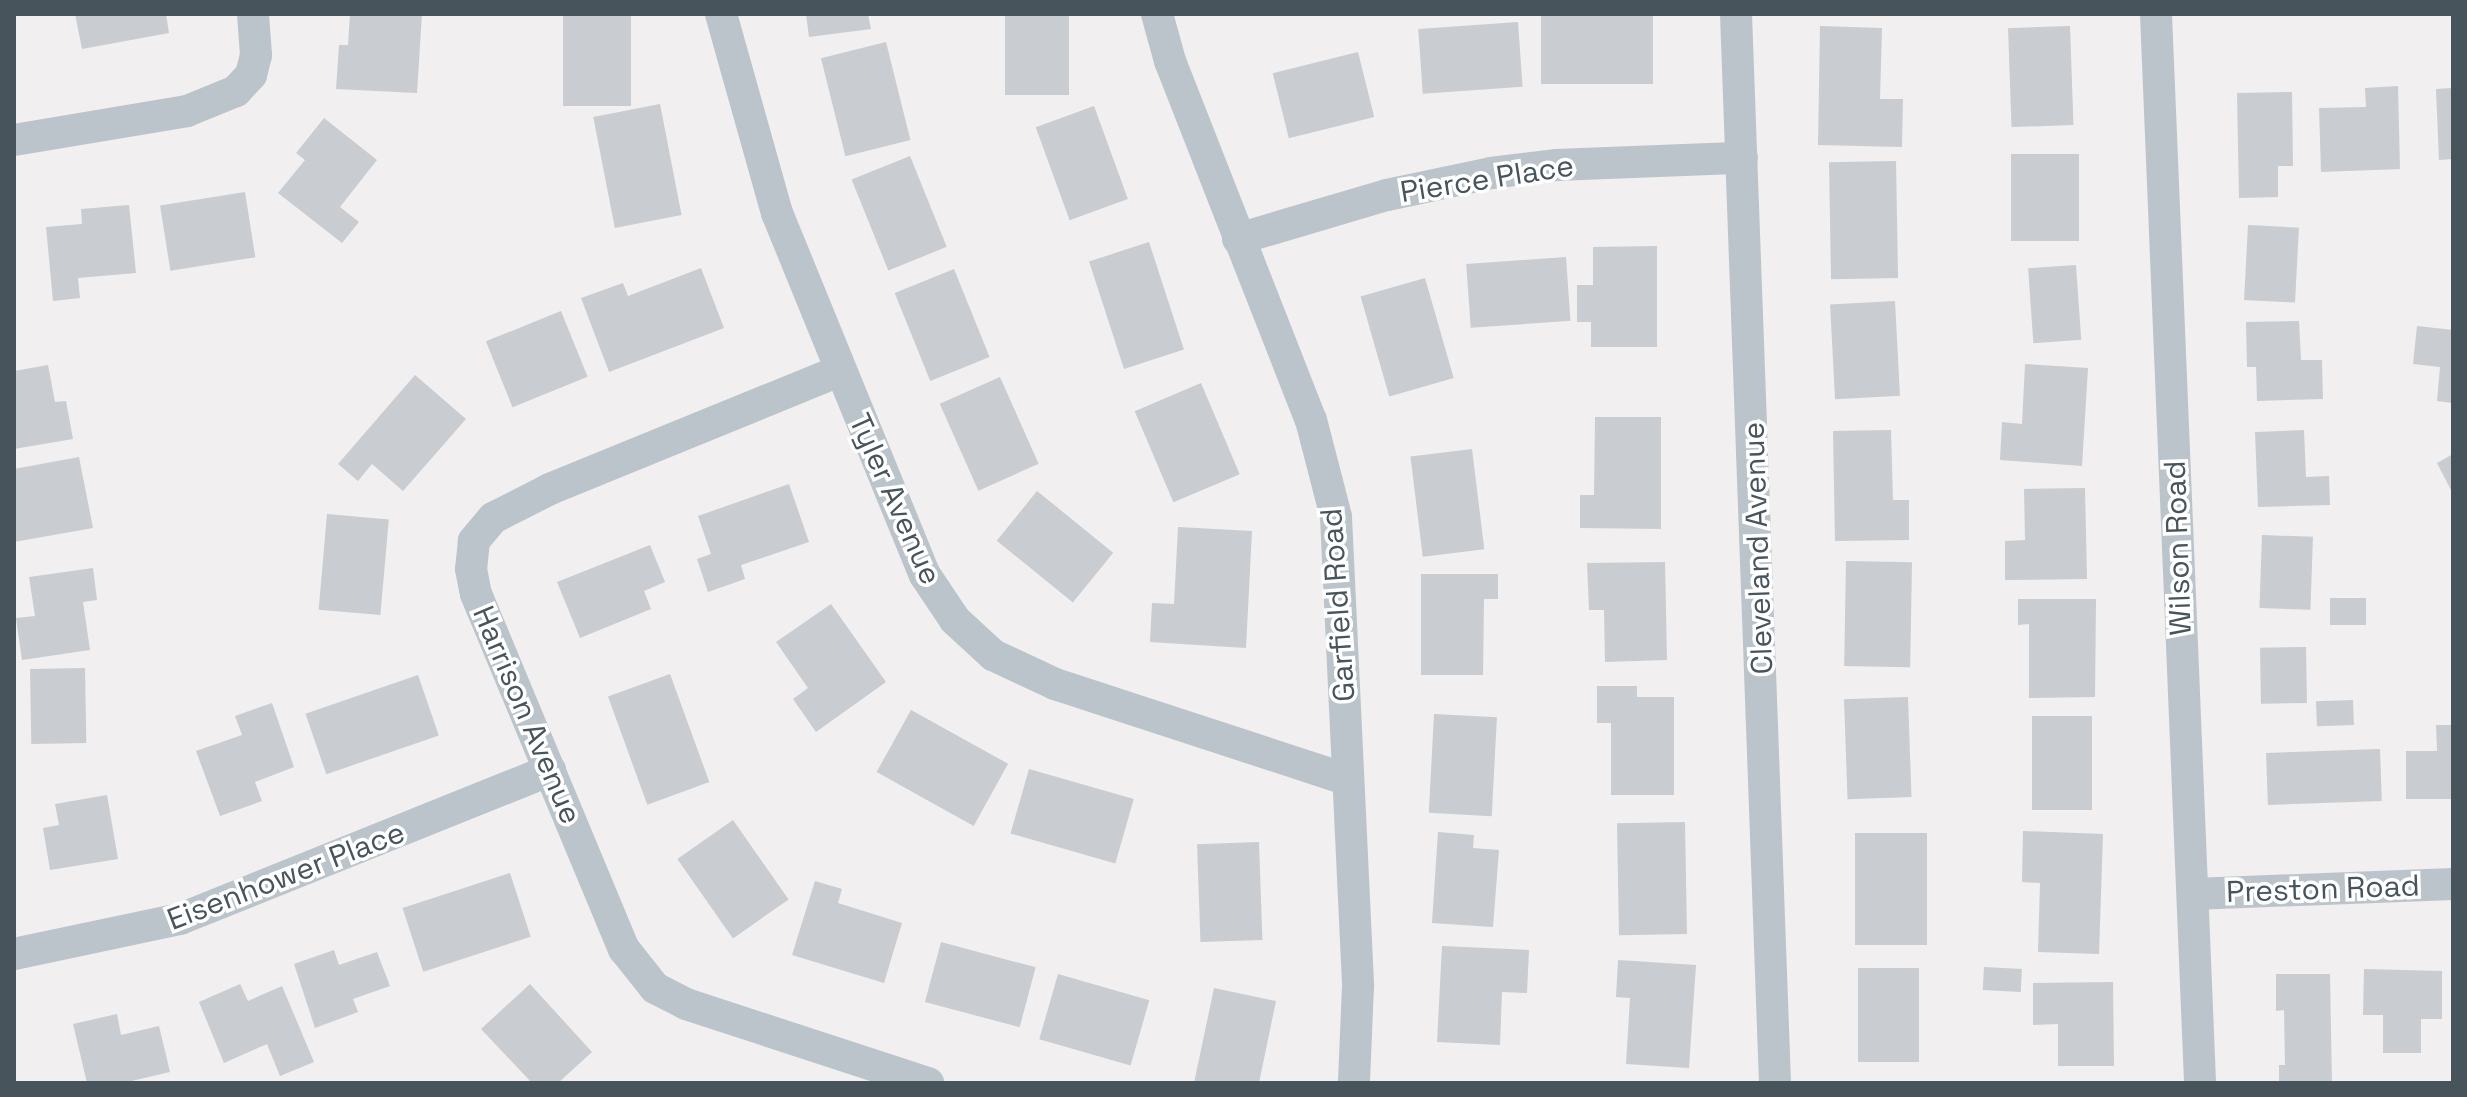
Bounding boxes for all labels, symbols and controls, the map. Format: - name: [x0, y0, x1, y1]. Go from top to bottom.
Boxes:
- street label: Pierce Place: [1398, 148, 1576, 210]
- street label: Tyler Avenue: [841, 408, 949, 590]
- street label: Cleveland Avenue: [1736, 421, 1780, 675]
- street label: Wilson Road: [2157, 460, 2199, 636]
- street label: Garfield Road: [1313, 507, 1363, 703]
- street label: Harrison Avenue: [465, 601, 589, 829]
- street label: Eisenhower Place: [162, 814, 410, 938]
- street label: Preston Road: [2226, 868, 2420, 910]

